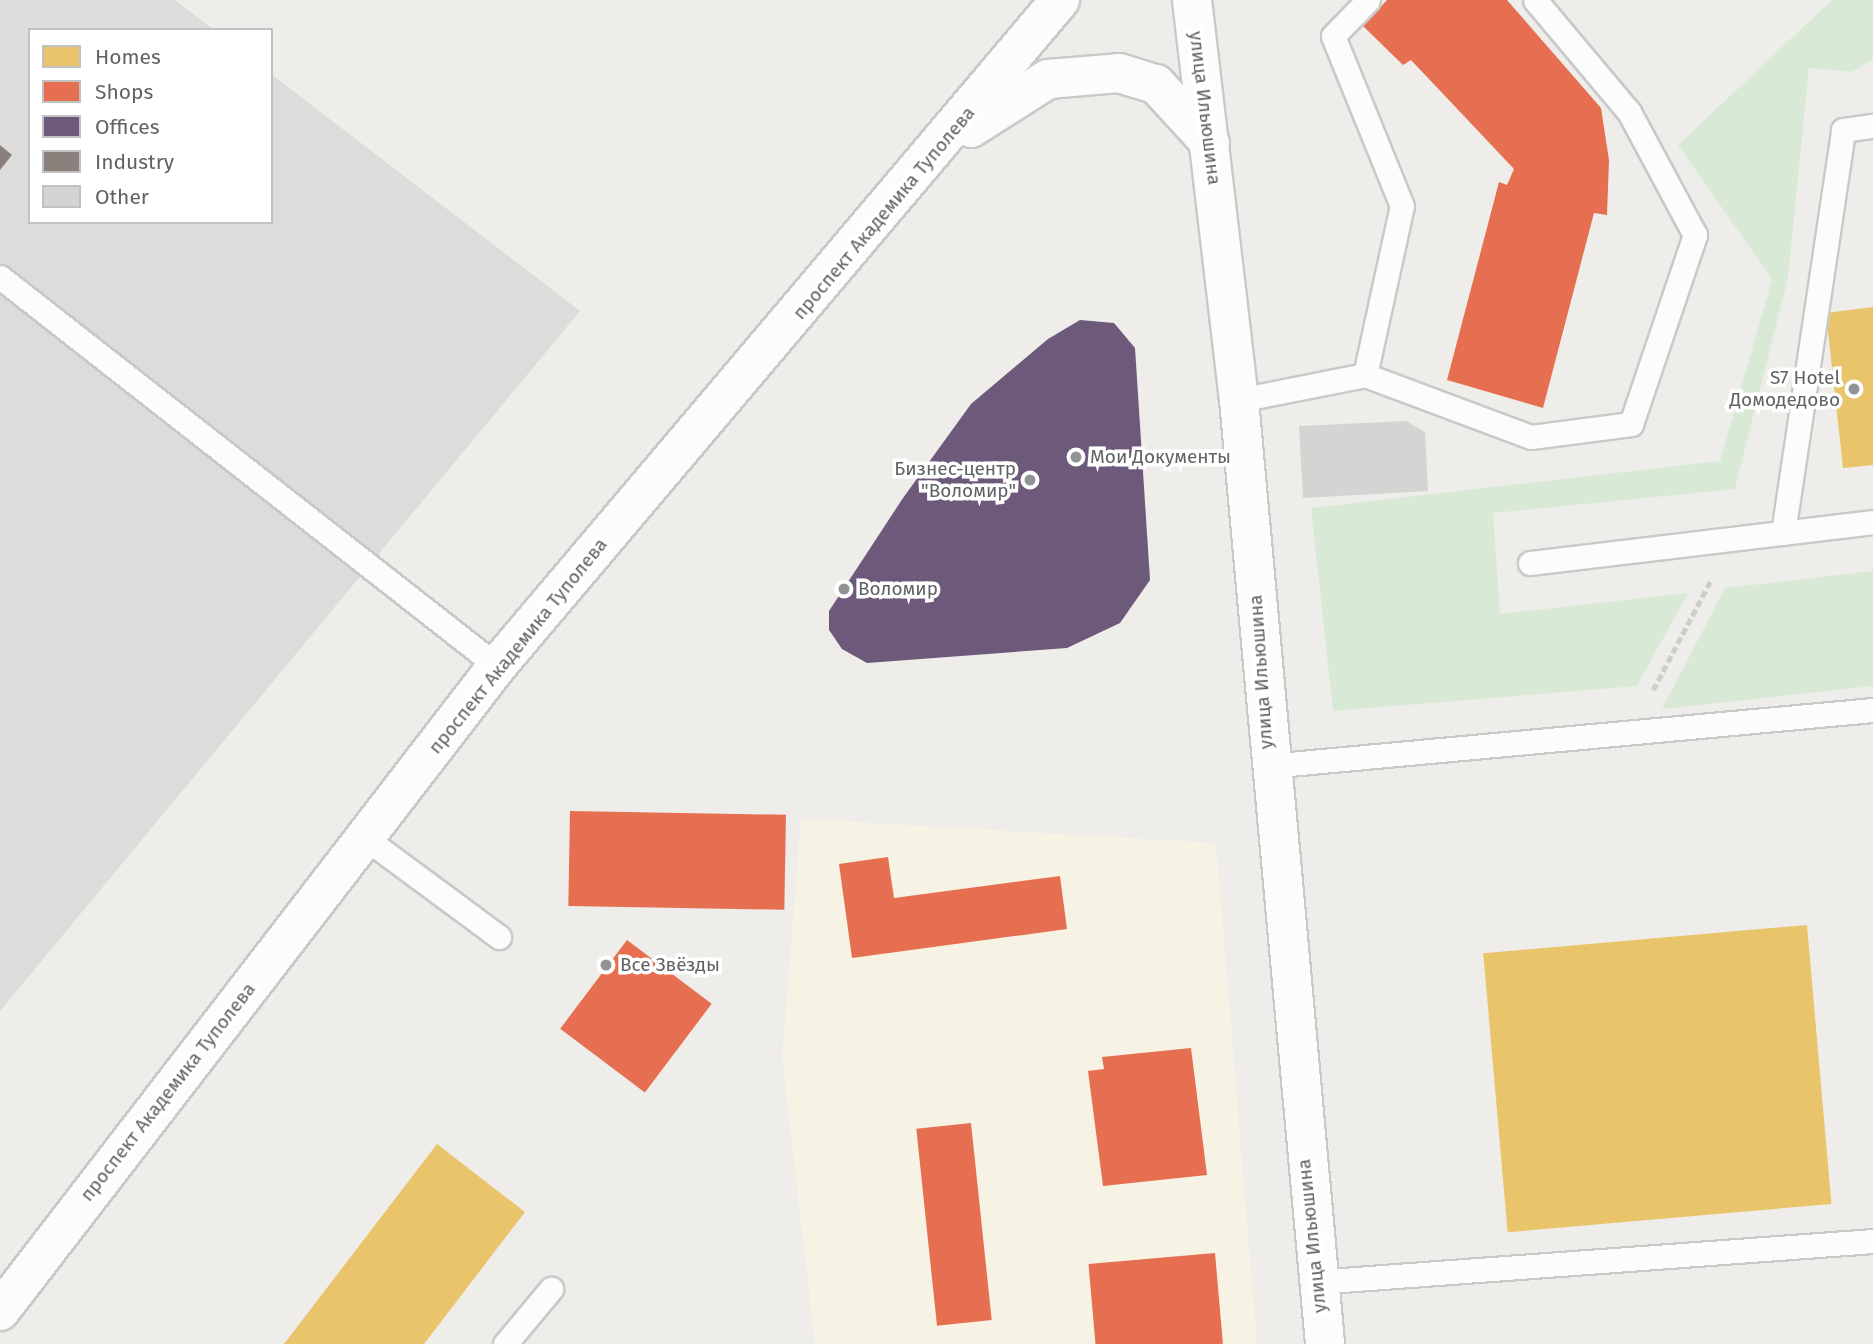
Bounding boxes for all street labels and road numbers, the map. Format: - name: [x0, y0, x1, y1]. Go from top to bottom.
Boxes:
- street label: улица Ильюшина: [1184, 30, 1226, 186]
- street label: проспект Академика Туполева: [788, 102, 980, 324]
- street label: проспект Академика Туполева: [424, 533, 612, 759]
- street label: улица Ильюшина: [1244, 594, 1278, 750]
- street label: проспект Академика Туполева: [76, 978, 260, 1206]
- street label: улица Ильюшина: [1293, 1158, 1331, 1314]

